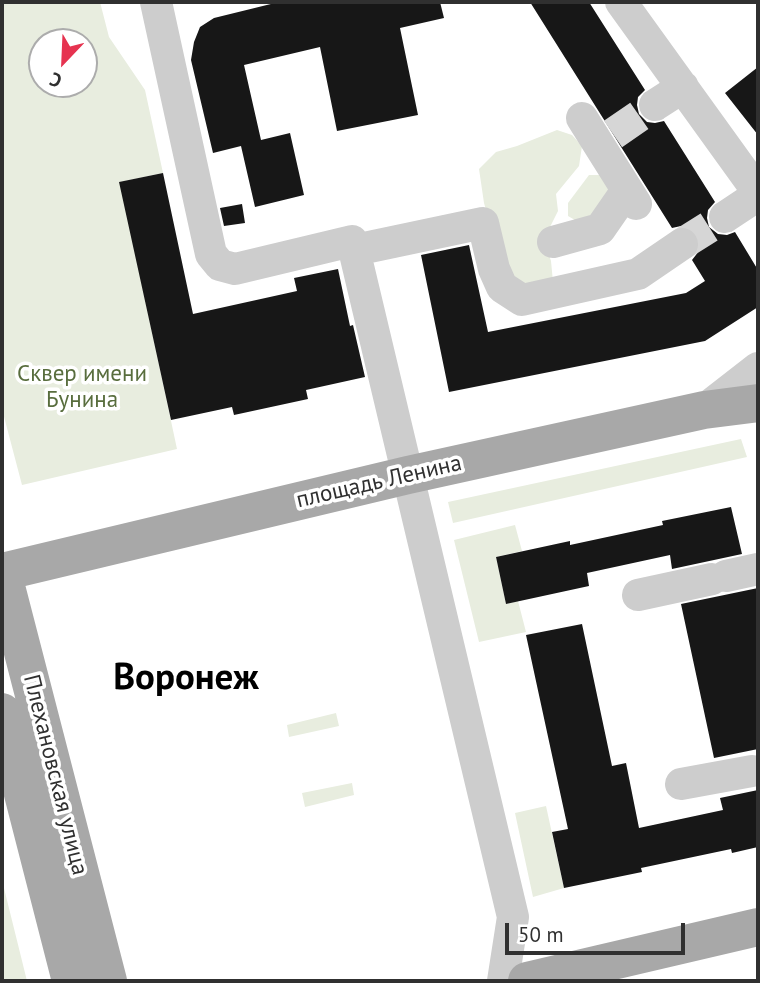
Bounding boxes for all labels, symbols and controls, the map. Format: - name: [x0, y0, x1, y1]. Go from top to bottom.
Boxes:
- north arrow: [28, 28, 98, 98]
- text: С: [46, 67, 65, 94]
- park label: Cквер имени Бунина: [17, 360, 147, 414]
- street label: площадь Ленина: [294, 450, 464, 514]
- district label: Воронеж: [113, 656, 259, 700]
- street label: Плехановская улица: [17, 672, 93, 878]
- scale bar: [508, 909, 688, 953]
- text: 50 m: [518, 921, 564, 948]

